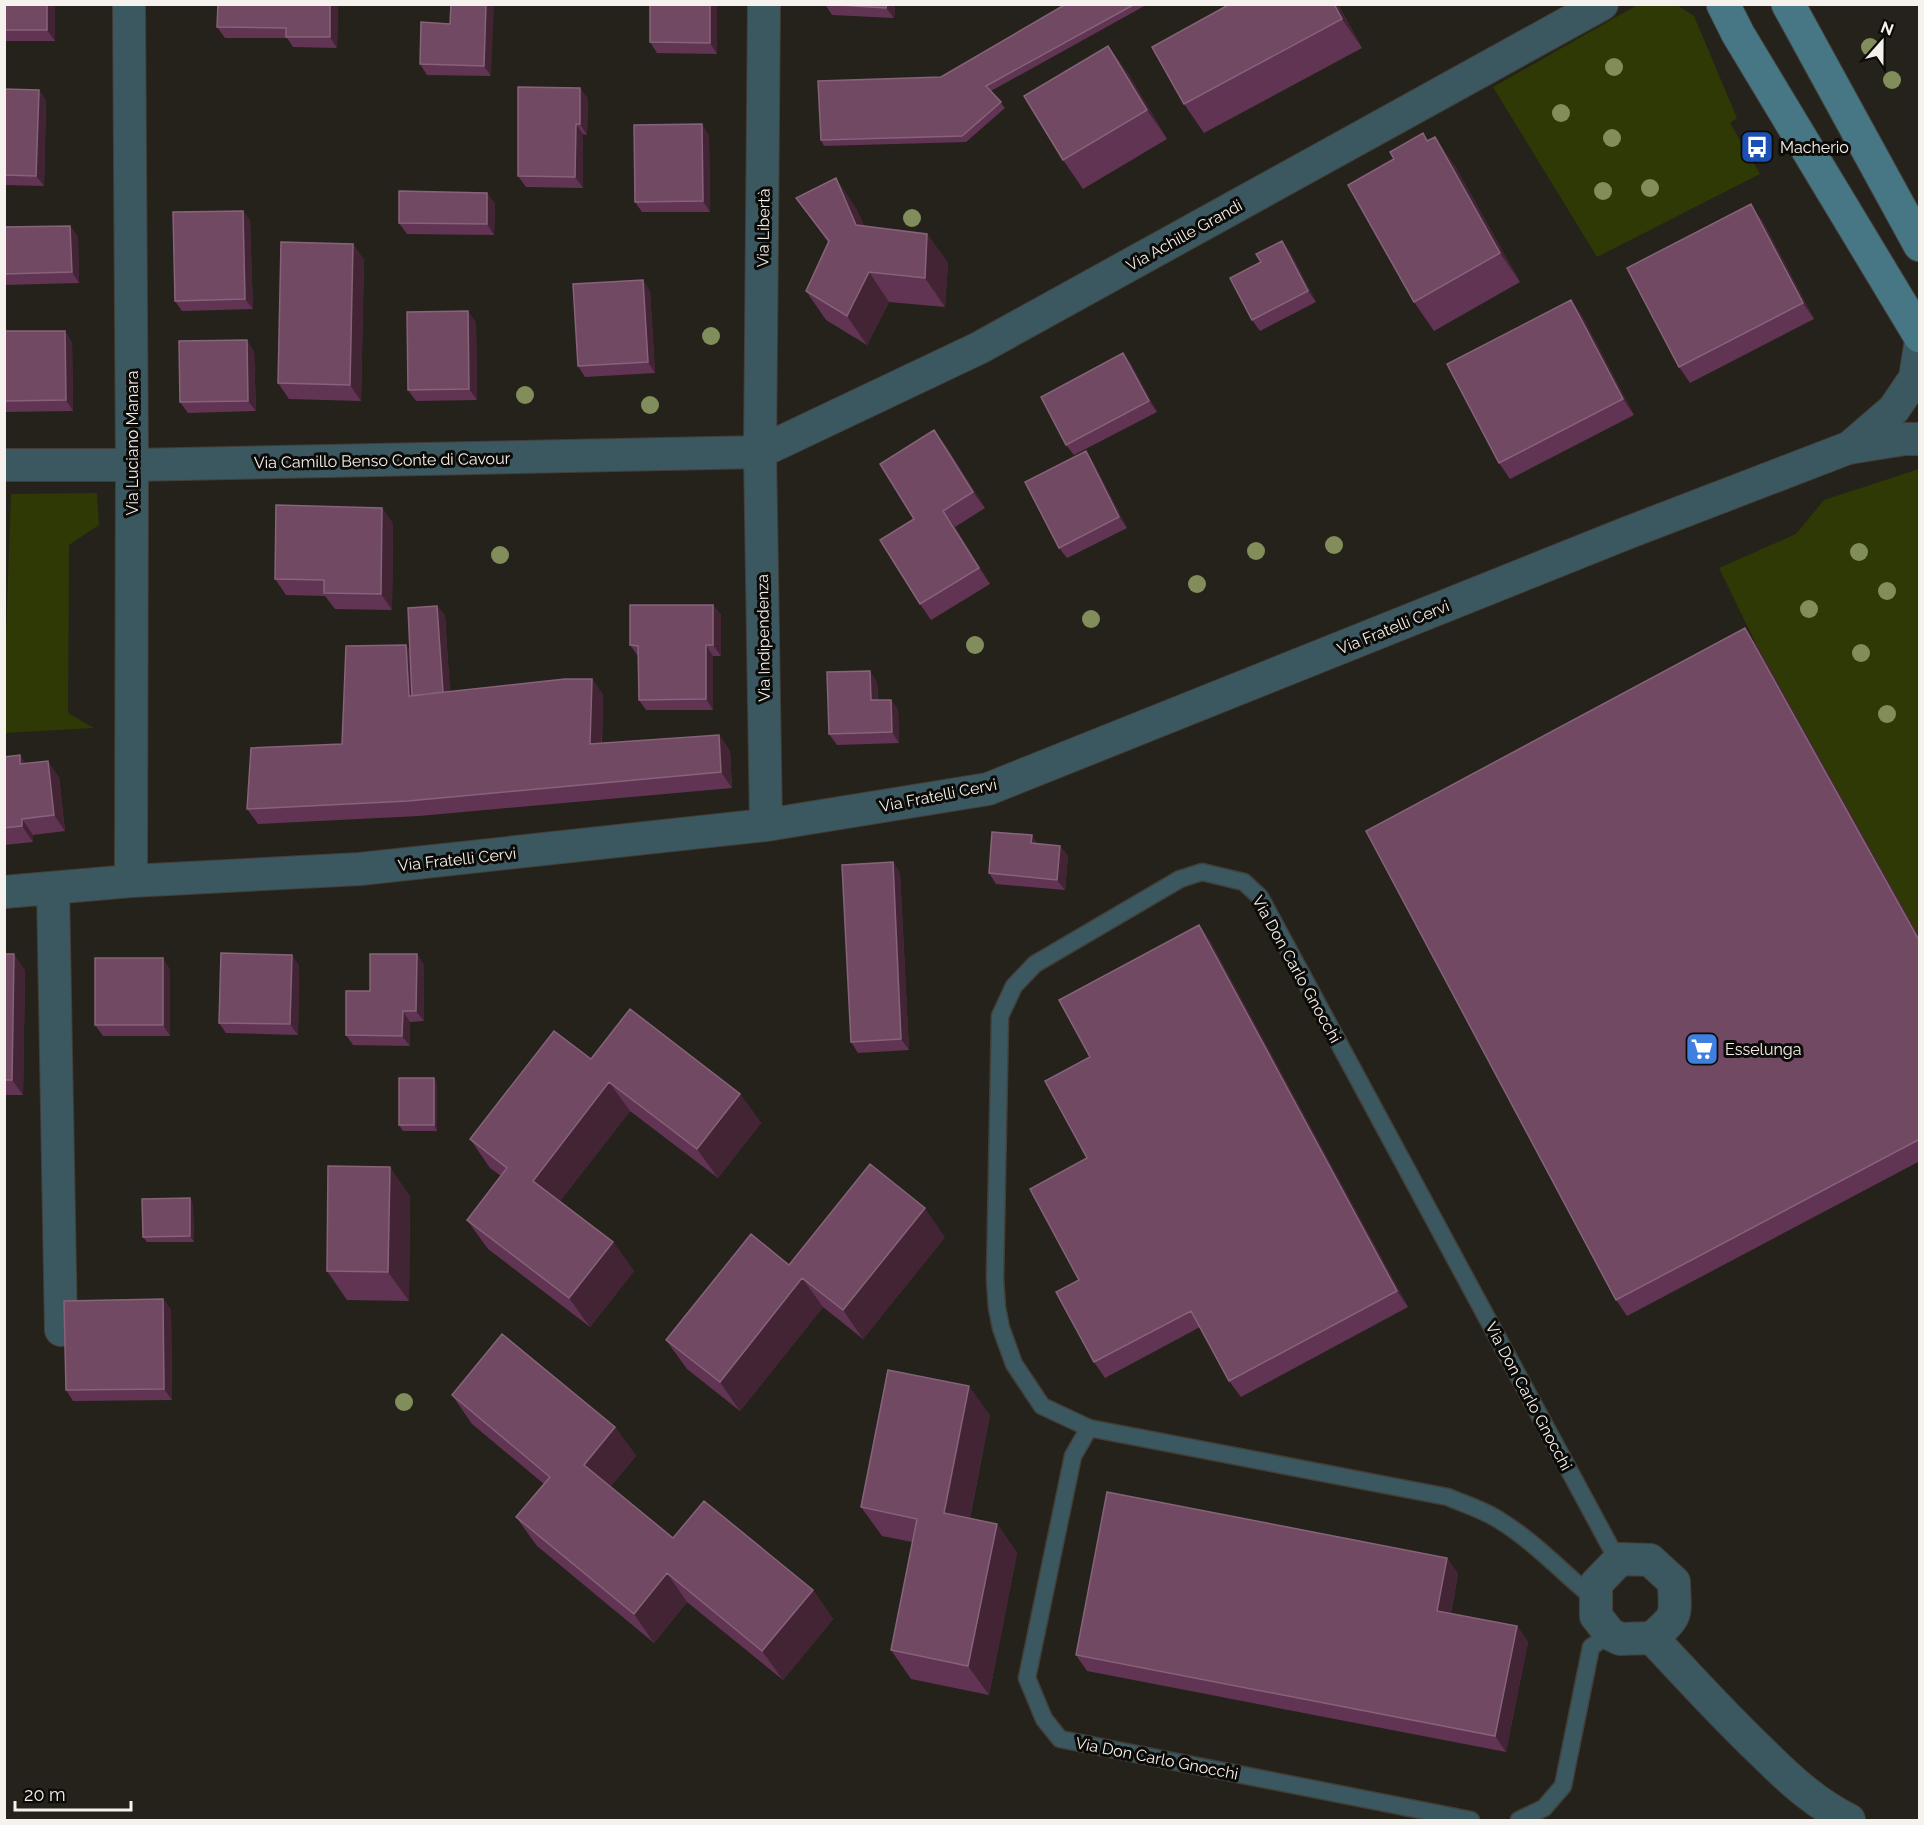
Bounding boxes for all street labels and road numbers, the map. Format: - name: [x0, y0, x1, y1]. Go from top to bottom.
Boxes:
- street label: Via Libertà: [753, 188, 774, 268]
- street label: Via Achille Grandi: [1123, 196, 1245, 275]
- street label: Via Luciano Manara: [123, 371, 142, 515]
- street label: Via Camillo Benso Conte di Cavour: [254, 449, 511, 472]
- street label: Via Indipendenza: [753, 574, 774, 702]
- street label: Via Fratelli Cervi: [1334, 596, 1452, 659]
- street label: Via Fratelli Cervi: [878, 775, 998, 816]
- street label: Via Fratelli Cervi: [397, 844, 517, 875]
- street label: Via Don Carlo Gnocchi: [1248, 892, 1345, 1046]
- street label: Via Don Carlo Gnocchi: [1481, 1319, 1576, 1474]
- street label: Via Don Carlo Gnocchi: [1074, 1733, 1240, 1784]

